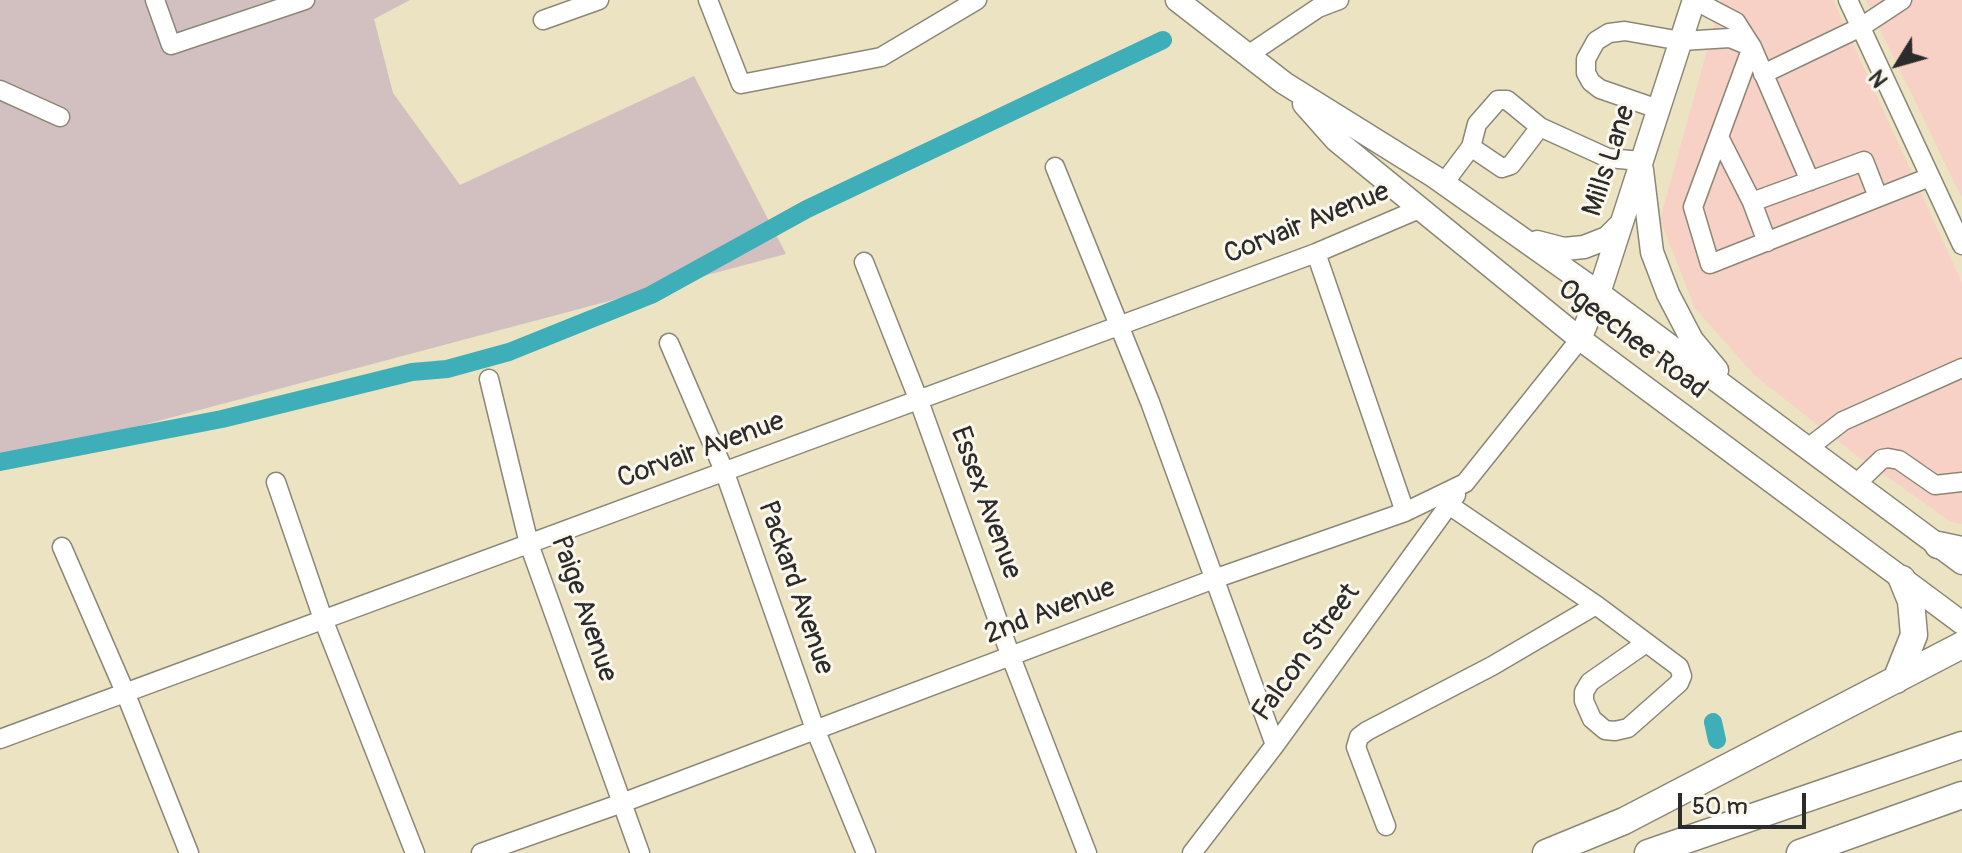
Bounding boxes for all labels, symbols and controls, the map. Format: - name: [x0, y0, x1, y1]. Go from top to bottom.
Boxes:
- north arrow: [1858, 24, 1938, 104]
- text: N: [1863, 64, 1894, 93]
- street label: Mills Lane: [1576, 101, 1644, 221]
- street label: Corvair Avenue: [1220, 176, 1394, 272]
- street label: Ogeechee Road: [1551, 273, 1713, 407]
- street label: Corvair Avenue: [613, 405, 789, 497]
- street label: Essex Avenue: [942, 422, 1028, 584]
- street label: Packard Avenue: [750, 497, 840, 679]
- street label: Paige Avenue: [542, 531, 624, 687]
- street label: 2nd Avenue: [980, 572, 1120, 652]
- street label: Falcon Street: [1246, 578, 1368, 728]
- scale bar: [1682, 777, 1810, 827]
- text: 50 m: [1692, 792, 1748, 821]

